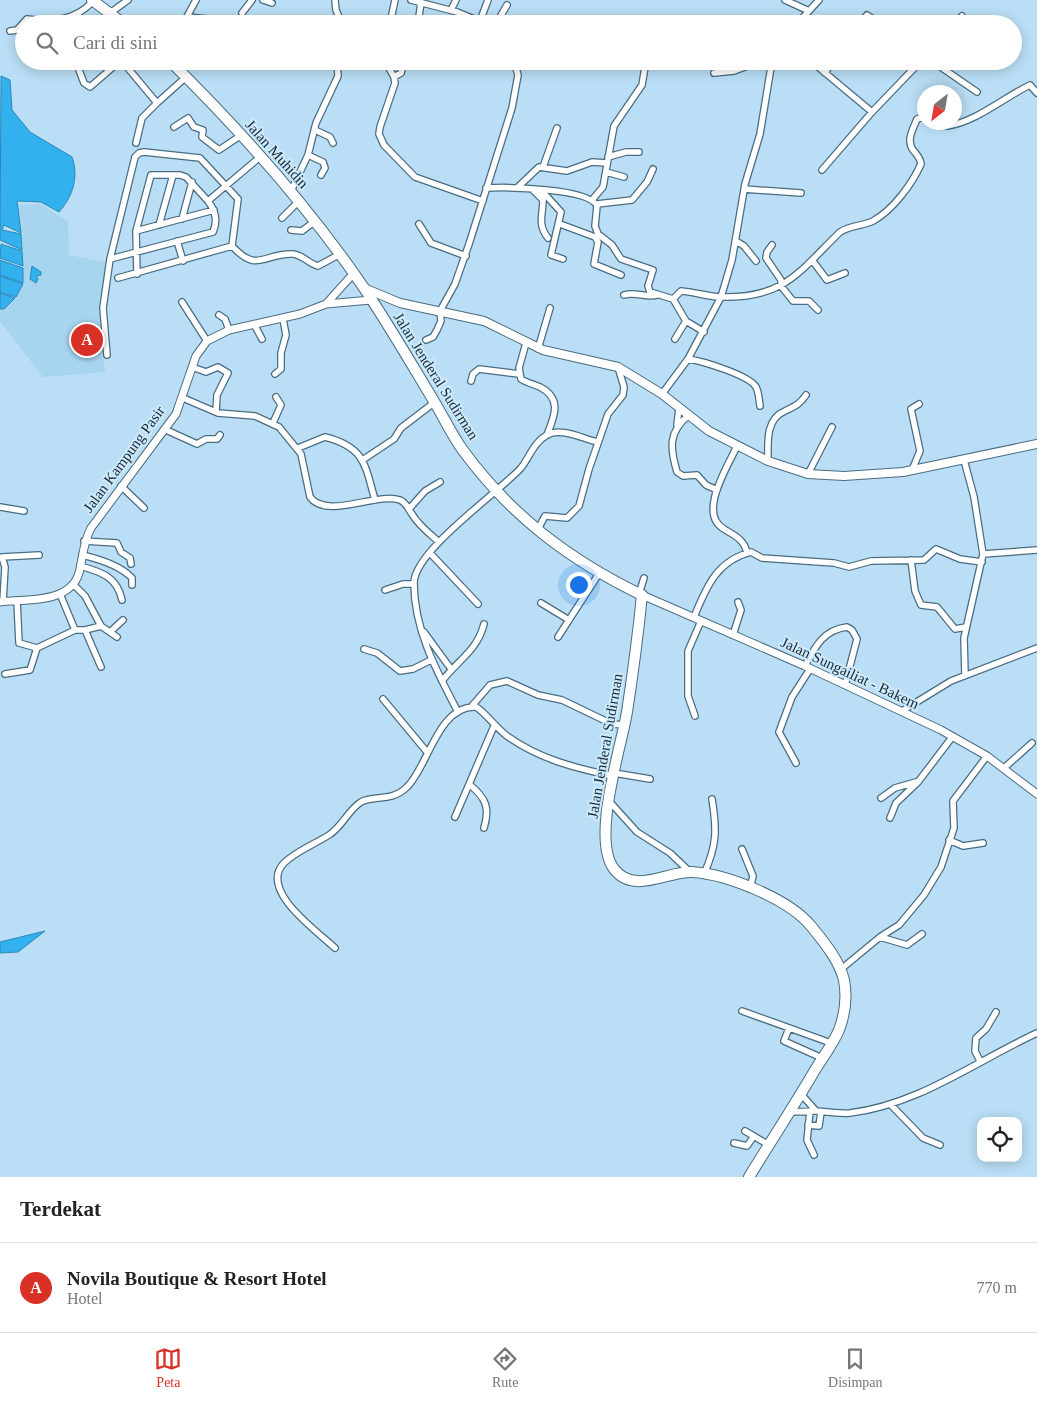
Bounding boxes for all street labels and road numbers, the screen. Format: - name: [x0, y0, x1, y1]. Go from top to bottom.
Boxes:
- street label: Jalan Muhidin: [242, 117, 312, 192]
- street label: Jalan Jenderal Sudirman: [390, 310, 482, 443]
- street label: Jalan Kampung Pasir: [80, 403, 168, 515]
- street label: Jalan Sungailiat - Bakem: [778, 634, 922, 712]
- street label: Jalan Jenderal Sudirman: [584, 672, 626, 820]

